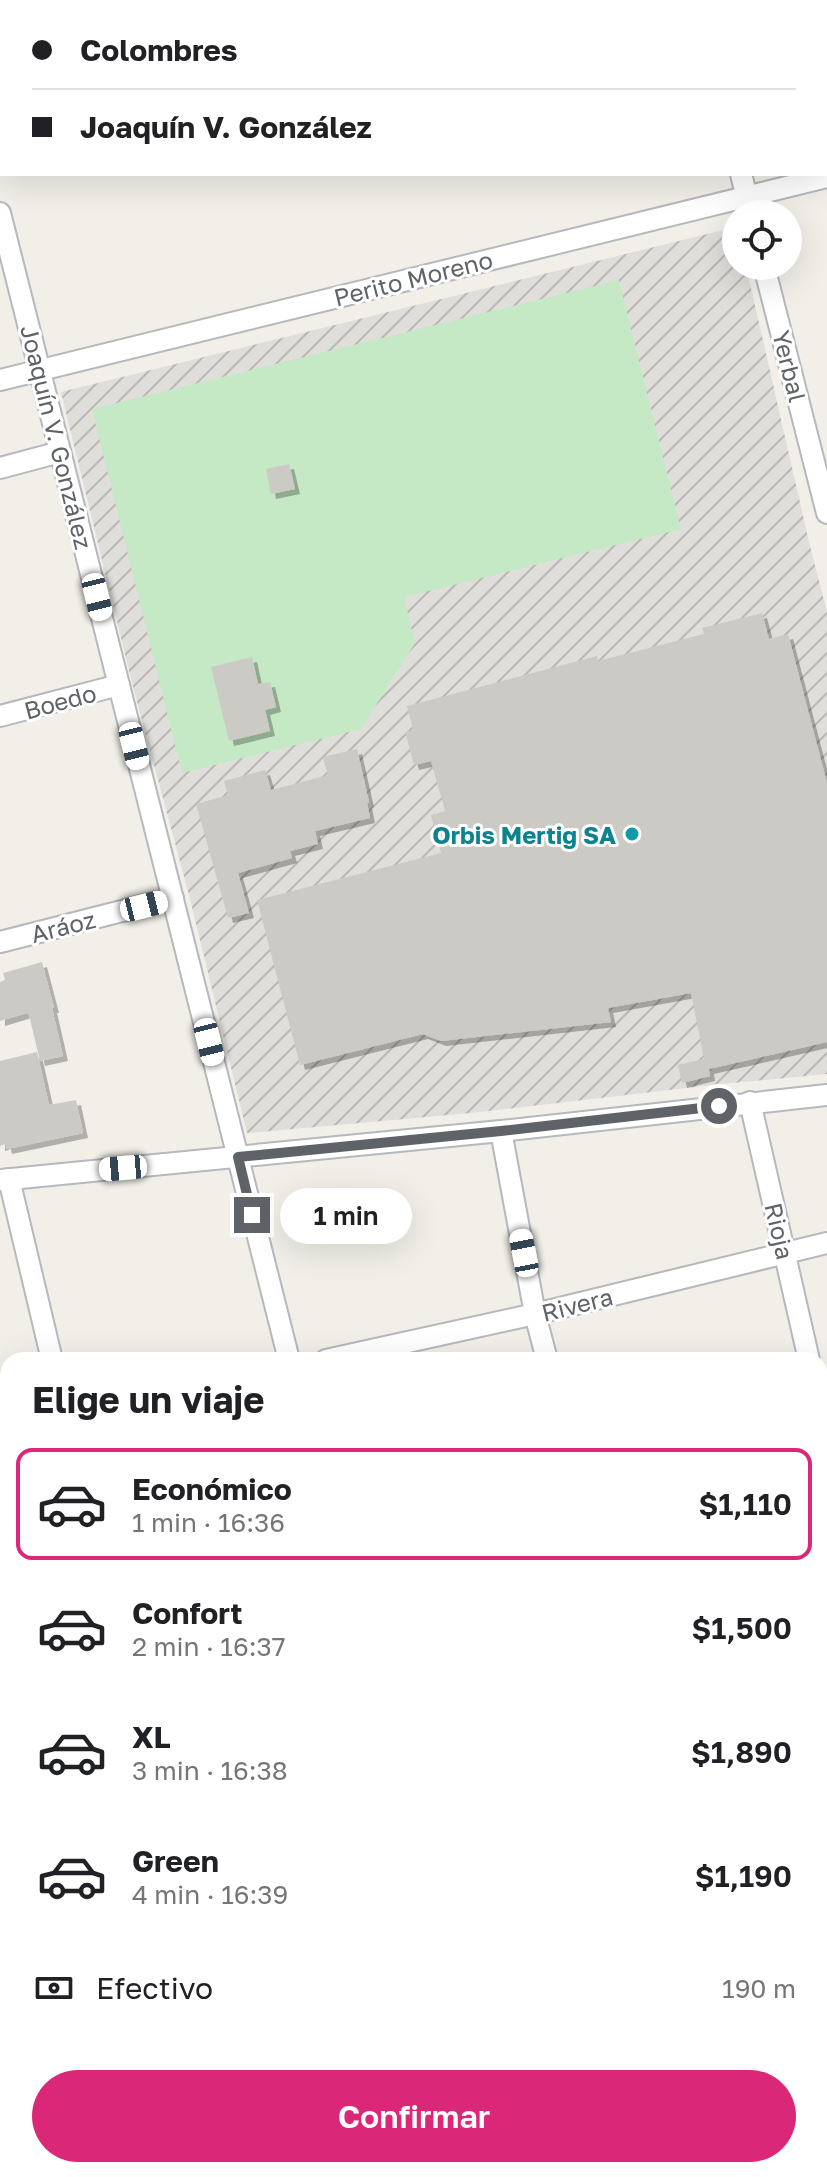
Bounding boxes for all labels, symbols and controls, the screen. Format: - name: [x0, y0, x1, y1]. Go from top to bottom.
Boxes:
- text: Colombres: [80, 32, 238, 68]
- text: Joaquín V. González: [80, 109, 372, 145]
- map controls: [722, 200, 802, 280]
- button: locate: [722, 200, 802, 280]
- street label: Perito Moreno: [331, 244, 495, 312]
- street label: Joaquín V. González: [15, 322, 99, 552]
- street label: Yerbal: [767, 327, 813, 405]
- car: [80, 571, 114, 623]
- street label: Boedo: [21, 677, 99, 725]
- car: [117, 720, 151, 772]
- place label: Orbis Mertig SA: [432, 820, 616, 849]
- marker: Orbis Mertig SA: [623, 825, 641, 843]
- car: [118, 889, 170, 923]
- street label: Aráoz: [28, 904, 98, 948]
- car: [192, 1016, 226, 1068]
- route start: [701, 1088, 737, 1124]
- car: [98, 1154, 148, 1182]
- callout: 1 min: [280, 1187, 412, 1243]
- route end: [234, 1197, 270, 1233]
- text: 1 min: [313, 1200, 379, 1231]
- street label: Rioja: [759, 1200, 801, 1262]
- car: [508, 1227, 540, 1279]
- street label: Rivera: [538, 1281, 616, 1327]
- text: Elige un viaje: [32, 1378, 264, 1421]
- icon: car: [36, 1468, 108, 1540]
- text: Económico: [132, 1471, 292, 1507]
- text: $1,110: [698, 1486, 792, 1522]
- text: 1 min · 16:36: [132, 1507, 285, 1538]
- icon: car: [36, 1592, 108, 1664]
- text: Confort: [132, 1595, 243, 1631]
- text: $1,500: [692, 1610, 792, 1646]
- text: 2 min · 16:37: [132, 1631, 285, 1662]
- icon: car: [36, 1716, 108, 1788]
- text: XL: [132, 1719, 171, 1755]
- text: $1,890: [691, 1734, 792, 1770]
- text: 3 min · 16:38: [132, 1755, 288, 1786]
- icon: car: [36, 1840, 108, 1912]
- text: Green: [132, 1843, 219, 1879]
- text: $1,190: [695, 1858, 792, 1894]
- text: 4 min · 16:39: [132, 1879, 288, 1910]
- icon: cash: [32, 1966, 76, 2010]
- text: Efectivo: [96, 1970, 213, 2006]
- text: 190 m: [722, 1973, 796, 2004]
- button: Confirmar: [32, 2070, 796, 2162]

